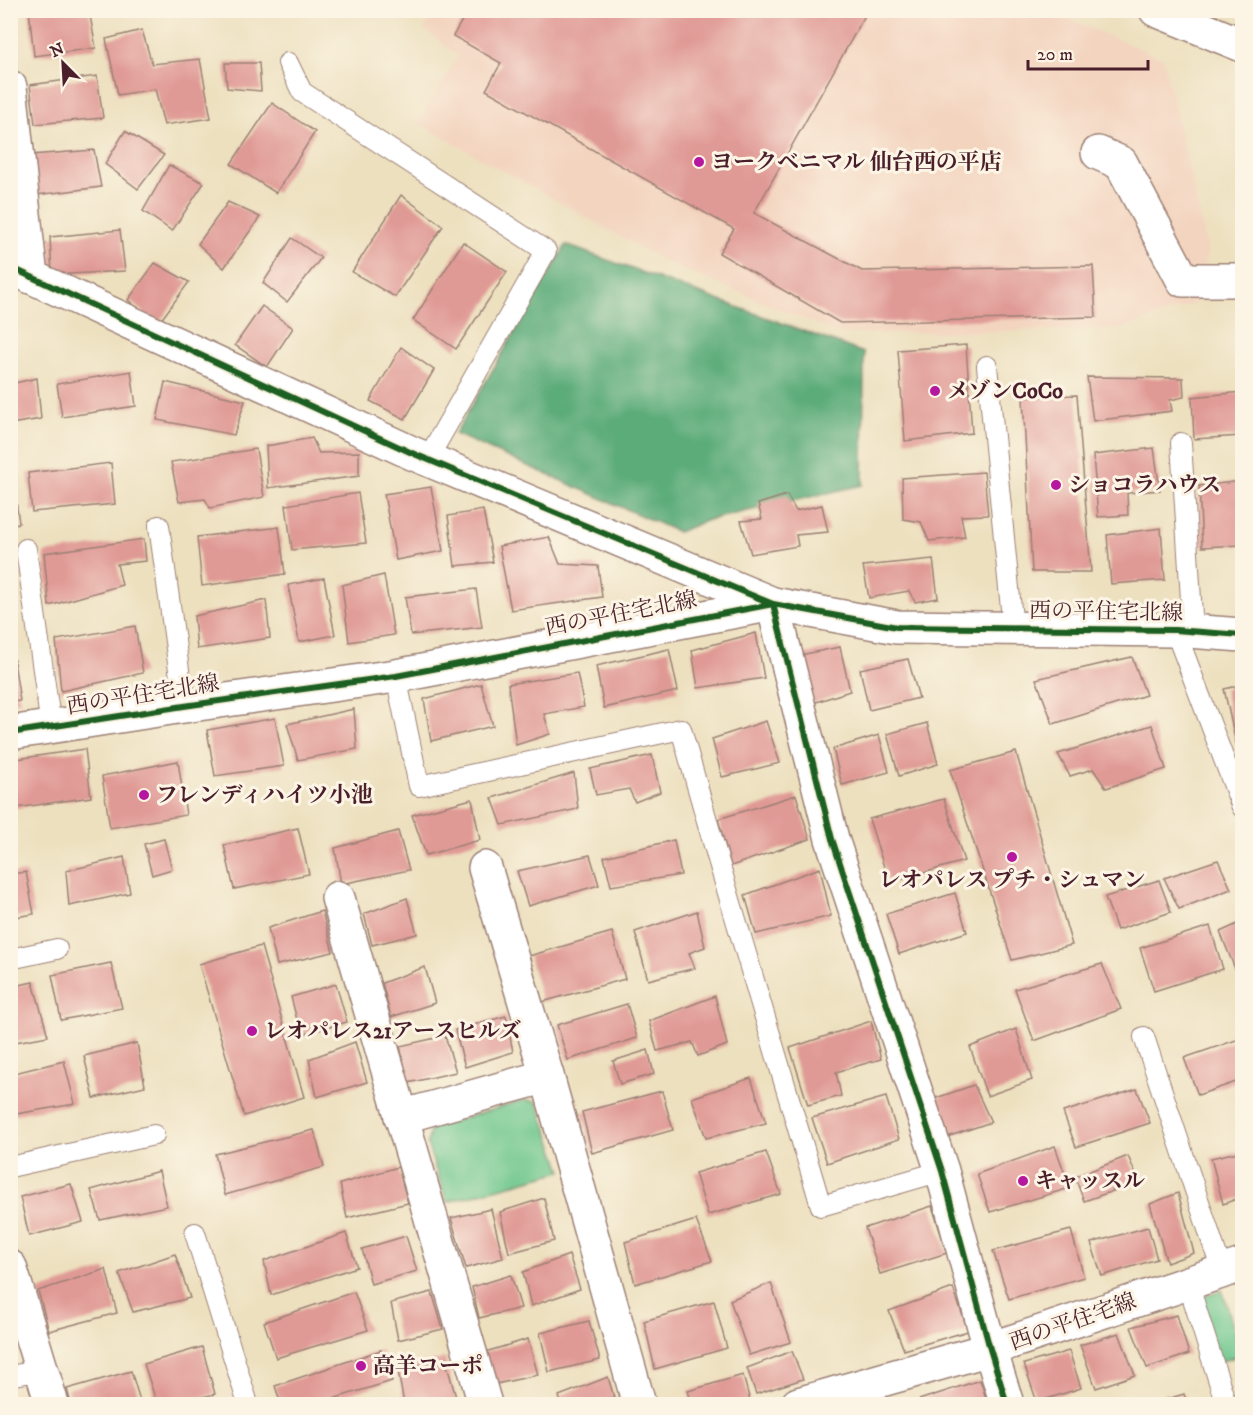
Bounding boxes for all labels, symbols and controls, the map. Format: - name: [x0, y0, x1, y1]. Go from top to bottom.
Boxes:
- north arrow: [33, 33, 93, 93]
- scale bar: [1028, 33, 1148, 71]
- text: N: [47, 38, 67, 62]
- text: 20 m: [1037, 44, 1073, 66]
- place label: ヨークベニマル 仙台西の平店: [711, 149, 1002, 176]
- marker: ヨークベニマル 仙台西の平店: [692, 155, 706, 169]
- place label: メゾンCoCo: [947, 378, 1063, 405]
- marker: メゾンCoCo: [928, 384, 942, 398]
- place label: ショコラハウス: [1068, 472, 1221, 499]
- marker: ショコラハウス: [1049, 478, 1063, 492]
- street label: 西の平住宅北線: [543, 586, 699, 642]
- street label: 西の平住宅北線: [1029, 597, 1183, 627]
- street label: 西の平住宅北線: [65, 670, 221, 720]
- place label: フレンディハイツ小池: [156, 782, 373, 809]
- marker: フレンディハイツ小池: [137, 788, 151, 802]
- marker: レオパレス プチ・シュマン: [1005, 850, 1019, 864]
- place label: レオパレス プチ・シュマン: [878, 867, 1146, 894]
- place label: レオパレス21アースヒルズ: [264, 1018, 521, 1045]
- marker: レオパレス21アースヒルズ: [245, 1024, 259, 1038]
- place label: キャッスル: [1035, 1168, 1145, 1195]
- marker: キャッスル: [1016, 1174, 1030, 1188]
- street label: 西の平住宅線: [1006, 1288, 1140, 1356]
- place label: 高羊コーポ: [373, 1353, 483, 1380]
- marker: 高羊コーポ: [354, 1359, 368, 1373]

